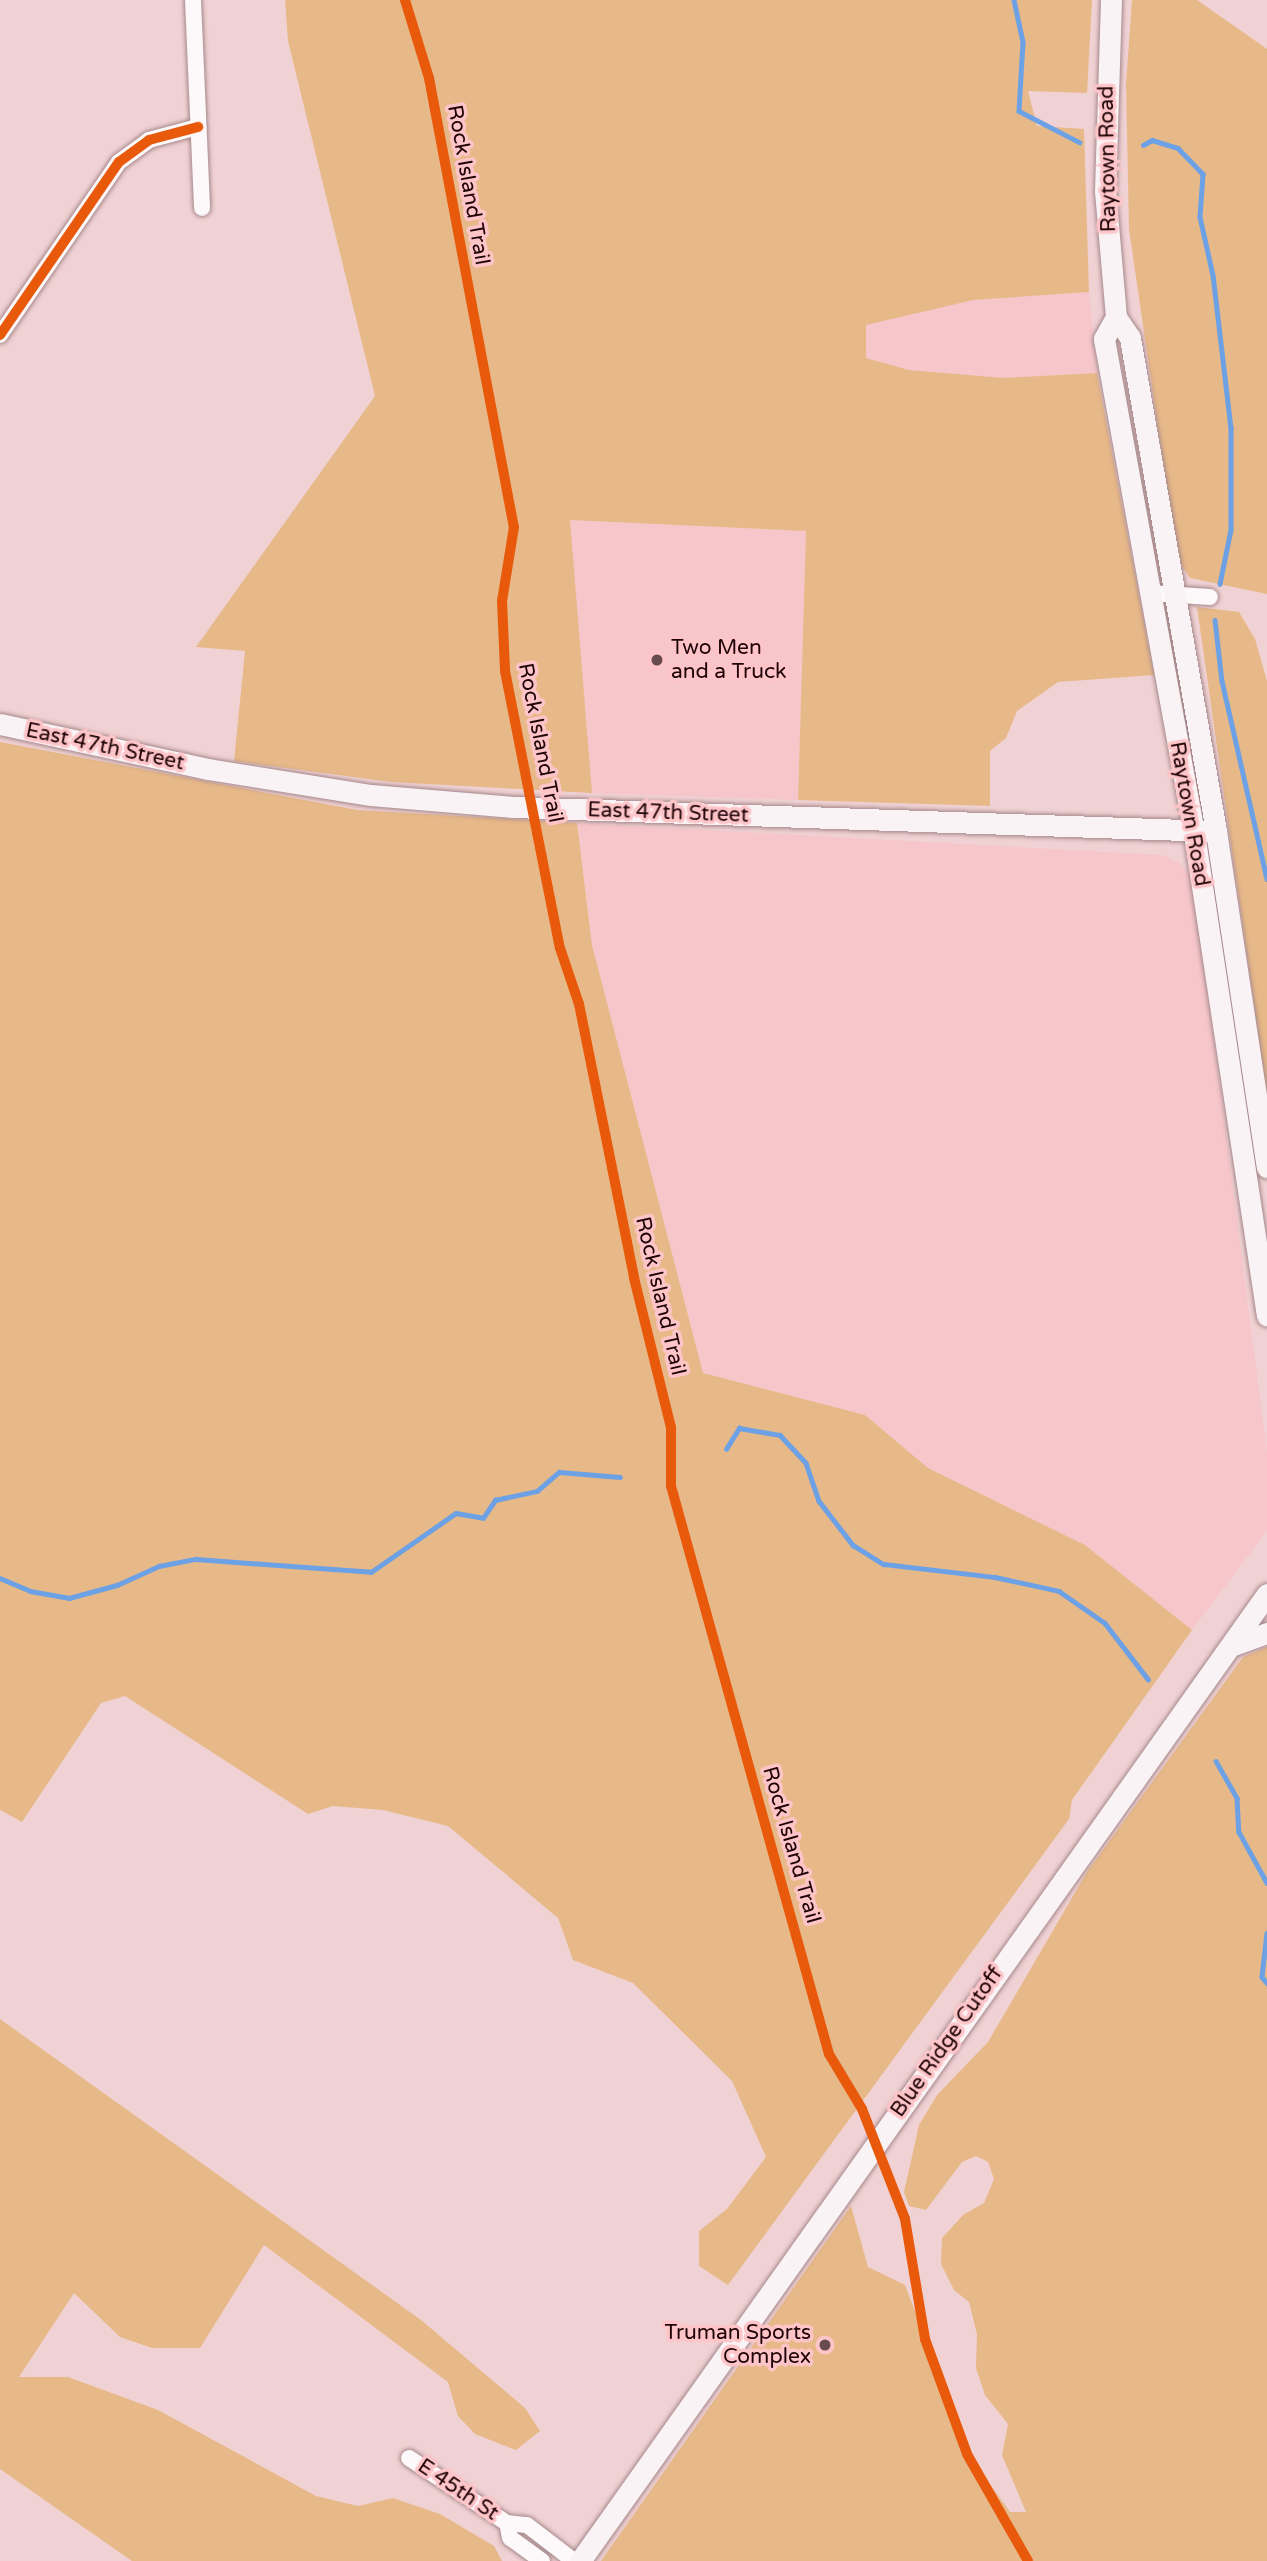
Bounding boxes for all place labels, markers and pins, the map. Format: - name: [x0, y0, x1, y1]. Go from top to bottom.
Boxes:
- place label: Two Men and a Truck: [671, 635, 787, 685]
- marker: Two Men and a Truck: [649, 652, 665, 668]
- place label: Truman Sports Complex: [664, 2320, 811, 2370]
- marker: Truman Sports Complex: [817, 2337, 833, 2353]

